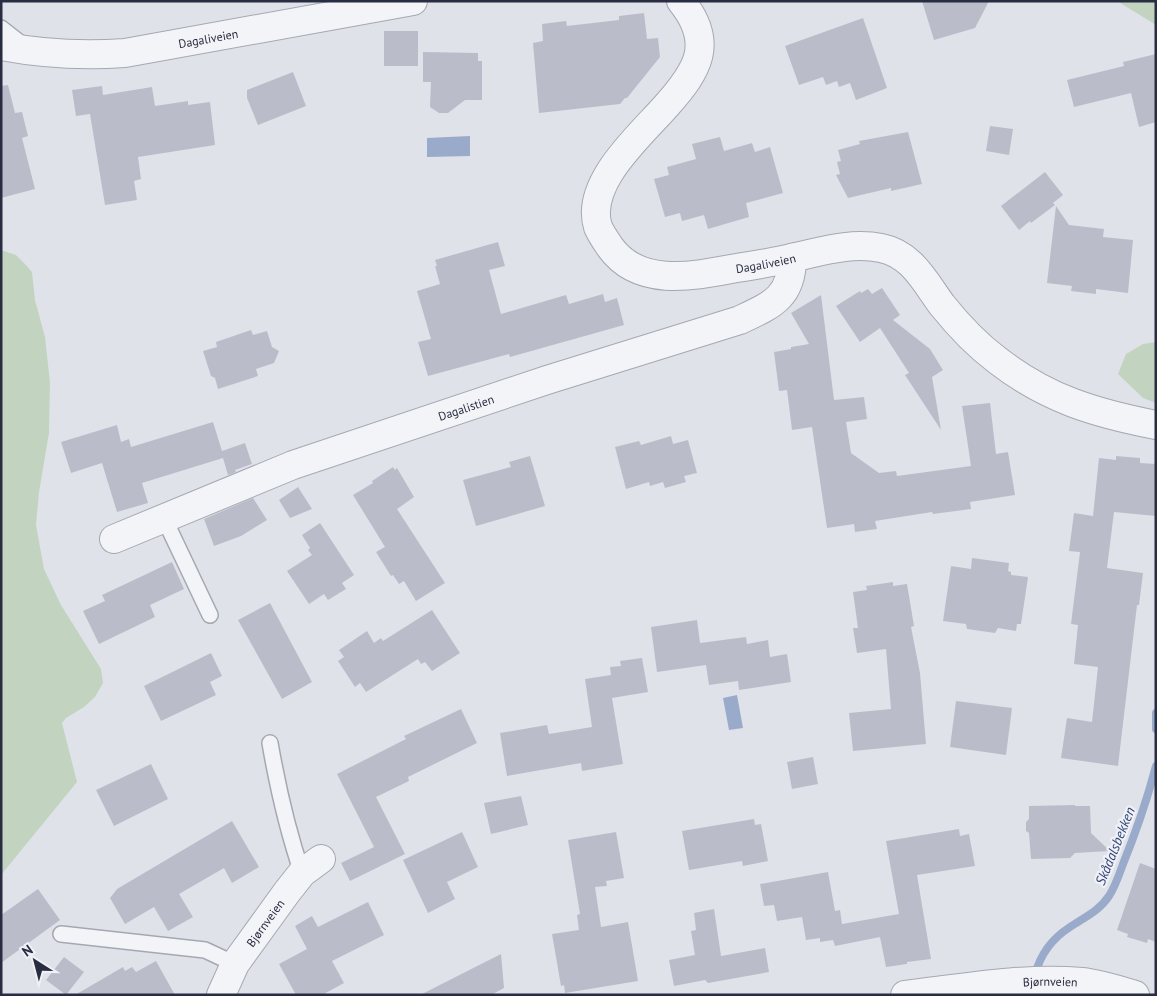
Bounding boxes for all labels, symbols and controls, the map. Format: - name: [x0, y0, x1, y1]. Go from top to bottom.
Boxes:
- street label: Dagaliveien: [177, 25, 239, 51]
- street label: Dagaliveien: [735, 250, 797, 276]
- street label: Dagalistien: [436, 391, 496, 423]
- water label: Skådalsbekken: [1091, 804, 1139, 888]
- street label: Bjørnveien: [243, 896, 287, 949]
- north arrow: [10, 936, 60, 986]
- text: N: [18, 940, 36, 960]
- street label: Bjørnveien: [1022, 973, 1078, 989]

